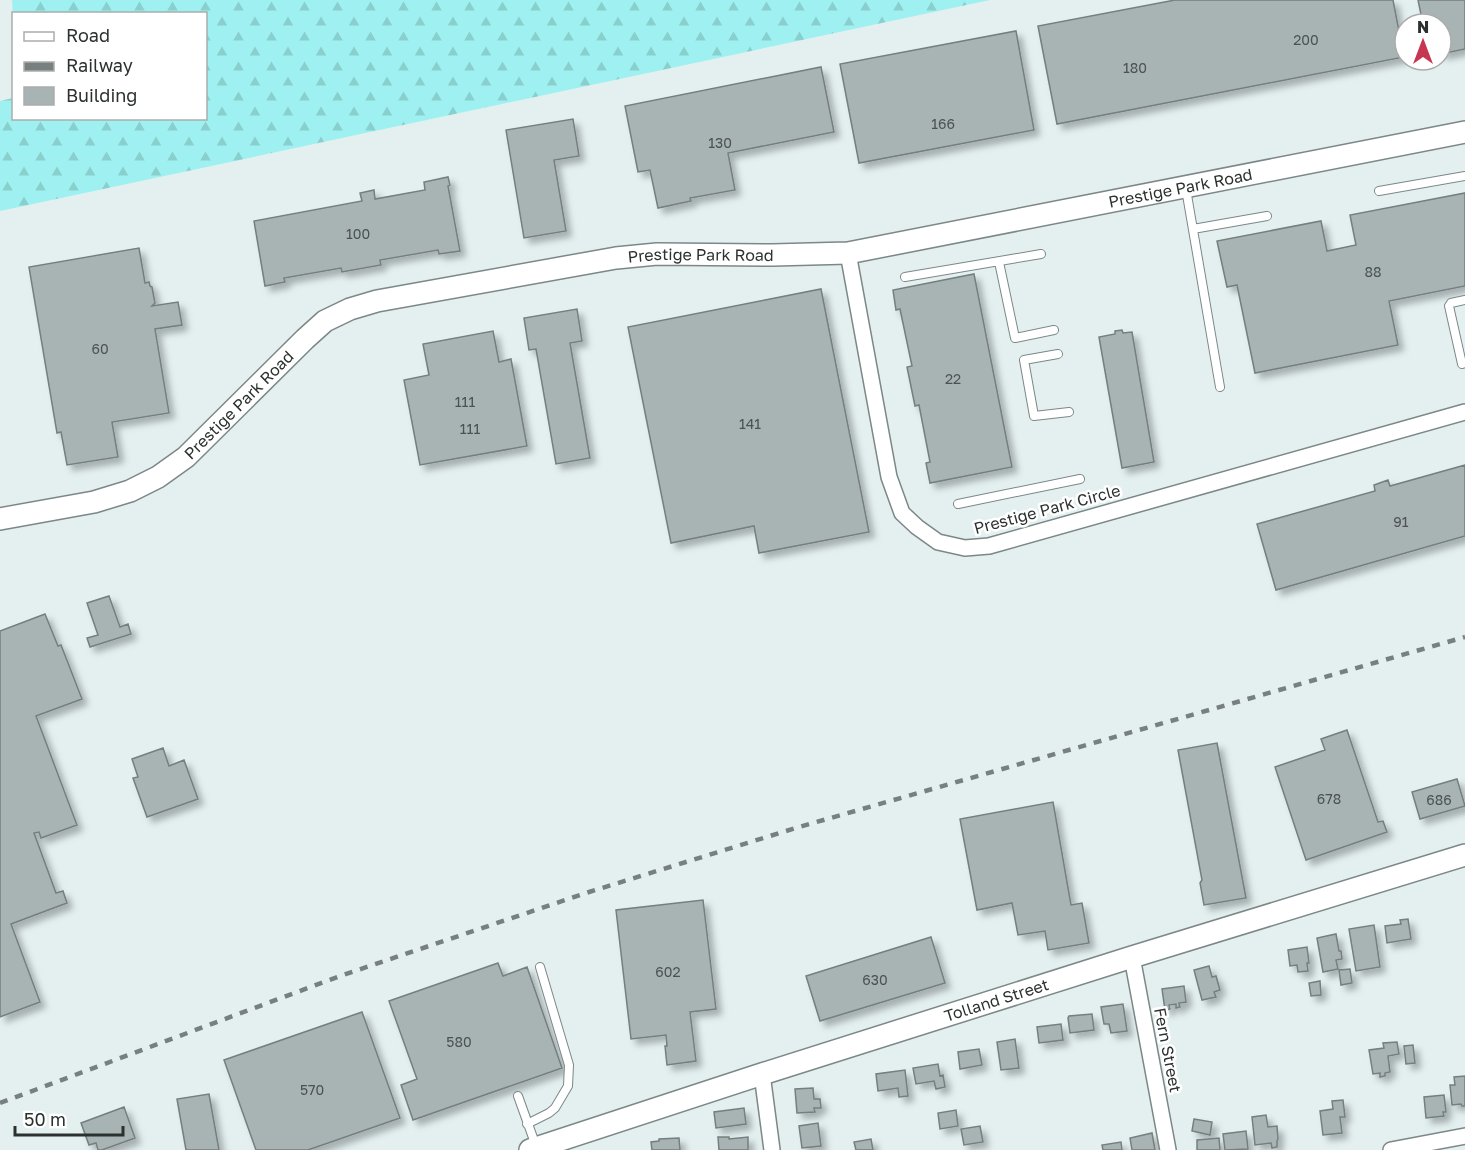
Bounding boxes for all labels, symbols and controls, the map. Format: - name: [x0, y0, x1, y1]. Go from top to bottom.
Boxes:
- legend: [12, 12, 207, 120]
- north arrow: [1393, 12, 1453, 72]
- text: N: [1417, 17, 1429, 37]
- text: Road: [66, 24, 110, 46]
- house number: 200: [1293, 31, 1319, 48]
- text: Railway: [66, 54, 133, 76]
- house number: 180: [1123, 59, 1147, 76]
- text: Building: [66, 84, 137, 106]
- house number: 166: [931, 115, 955, 132]
- house number: 130: [708, 134, 732, 151]
- street label: Prestige Park Road: [1107, 164, 1254, 212]
- house number: 100: [346, 225, 370, 242]
- street label: Prestige Park Road: [627, 244, 774, 267]
- house number: 88: [1364, 263, 1382, 280]
- house number: 60: [91, 340, 109, 357]
- street label: Prestige Park Road: [180, 346, 298, 463]
- house number: 22: [945, 370, 961, 387]
- house number: 111: [455, 393, 475, 410]
- house number: 141: [739, 415, 761, 432]
- house number: 111: [460, 420, 480, 437]
- street label: Prestige Park Circle: [971, 480, 1123, 538]
- house number: 91: [1393, 513, 1409, 530]
- house number: 678: [1317, 790, 1341, 807]
- house number: 686: [1426, 791, 1452, 808]
- house number: 602: [655, 963, 681, 980]
- house number: 630: [862, 971, 888, 988]
- street label: Tolland Street: [942, 974, 1051, 1026]
- street label: Fern Street: [1150, 1006, 1186, 1094]
- house number: 580: [446, 1033, 472, 1050]
- house number: 570: [300, 1081, 324, 1098]
- scale bar: [15, 1099, 123, 1137]
- text: 50 m: [24, 1108, 66, 1130]

